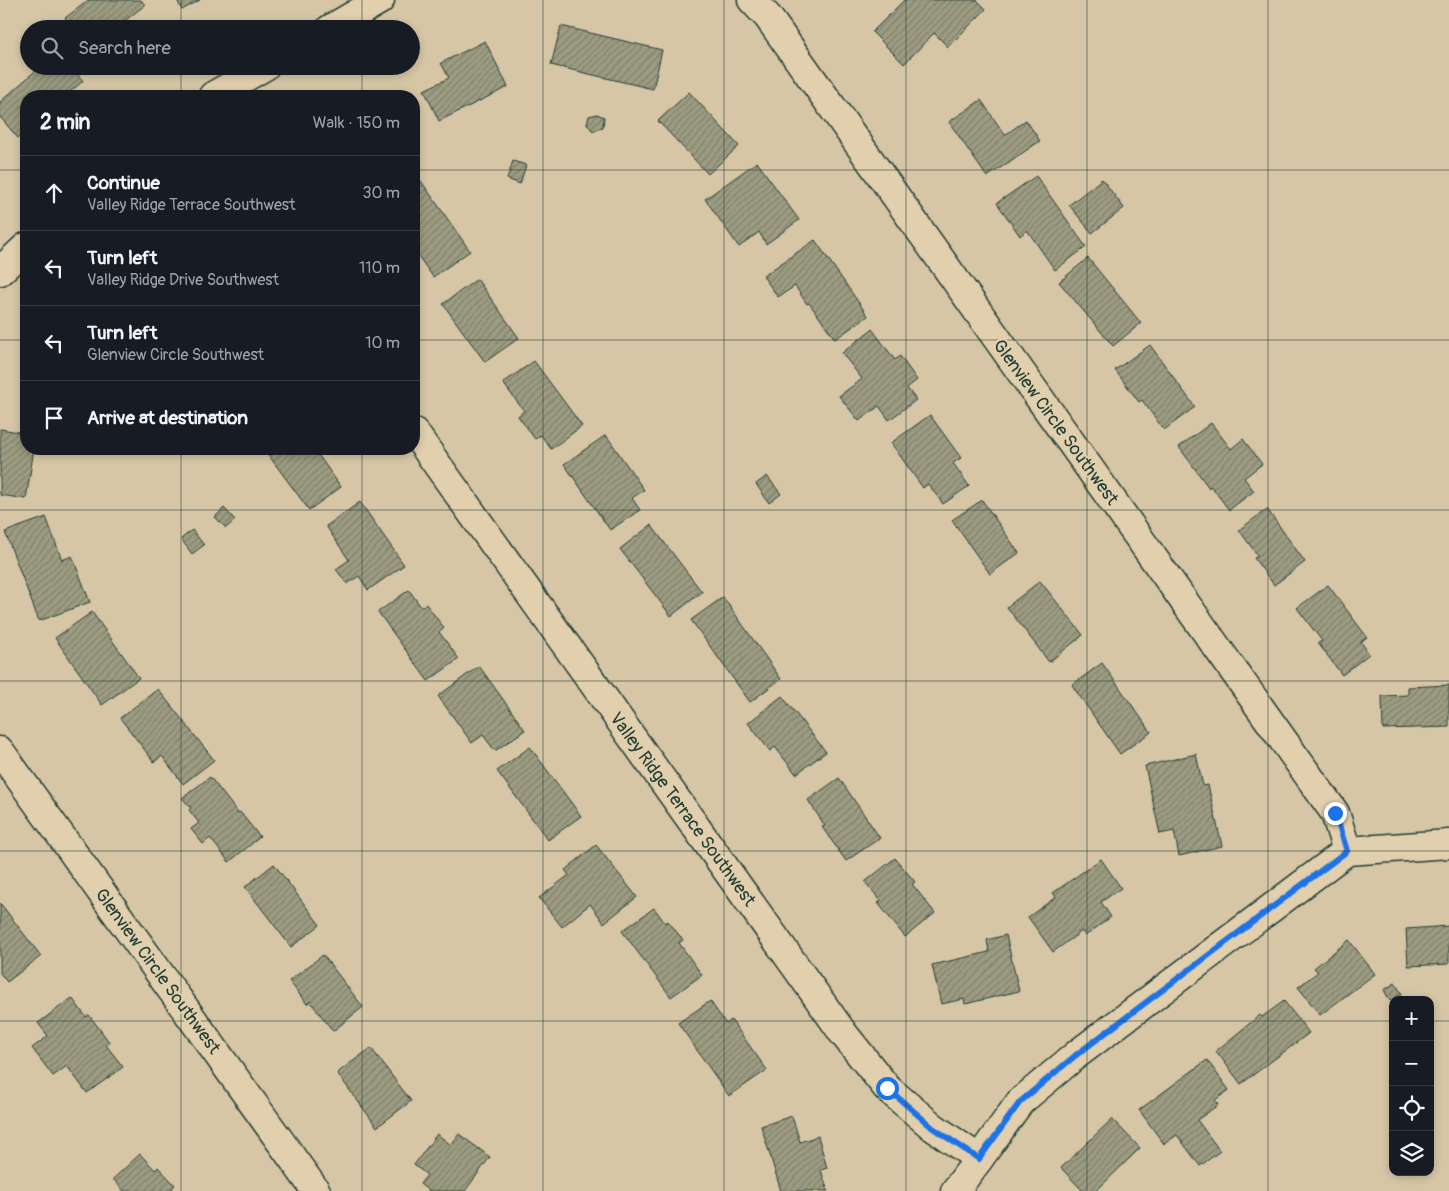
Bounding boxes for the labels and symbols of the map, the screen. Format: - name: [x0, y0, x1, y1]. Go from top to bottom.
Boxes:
- street label: Glenview Circle Southwest: [988, 335, 1124, 510]
- street label: Valley Ridge Terrace Southwest: [604, 708, 761, 912]
- route end: [1324, 802, 1347, 825]
- street label: Glenview Circle Southwest: [90, 884, 226, 1059]
- route start: [876, 1077, 899, 1100]

